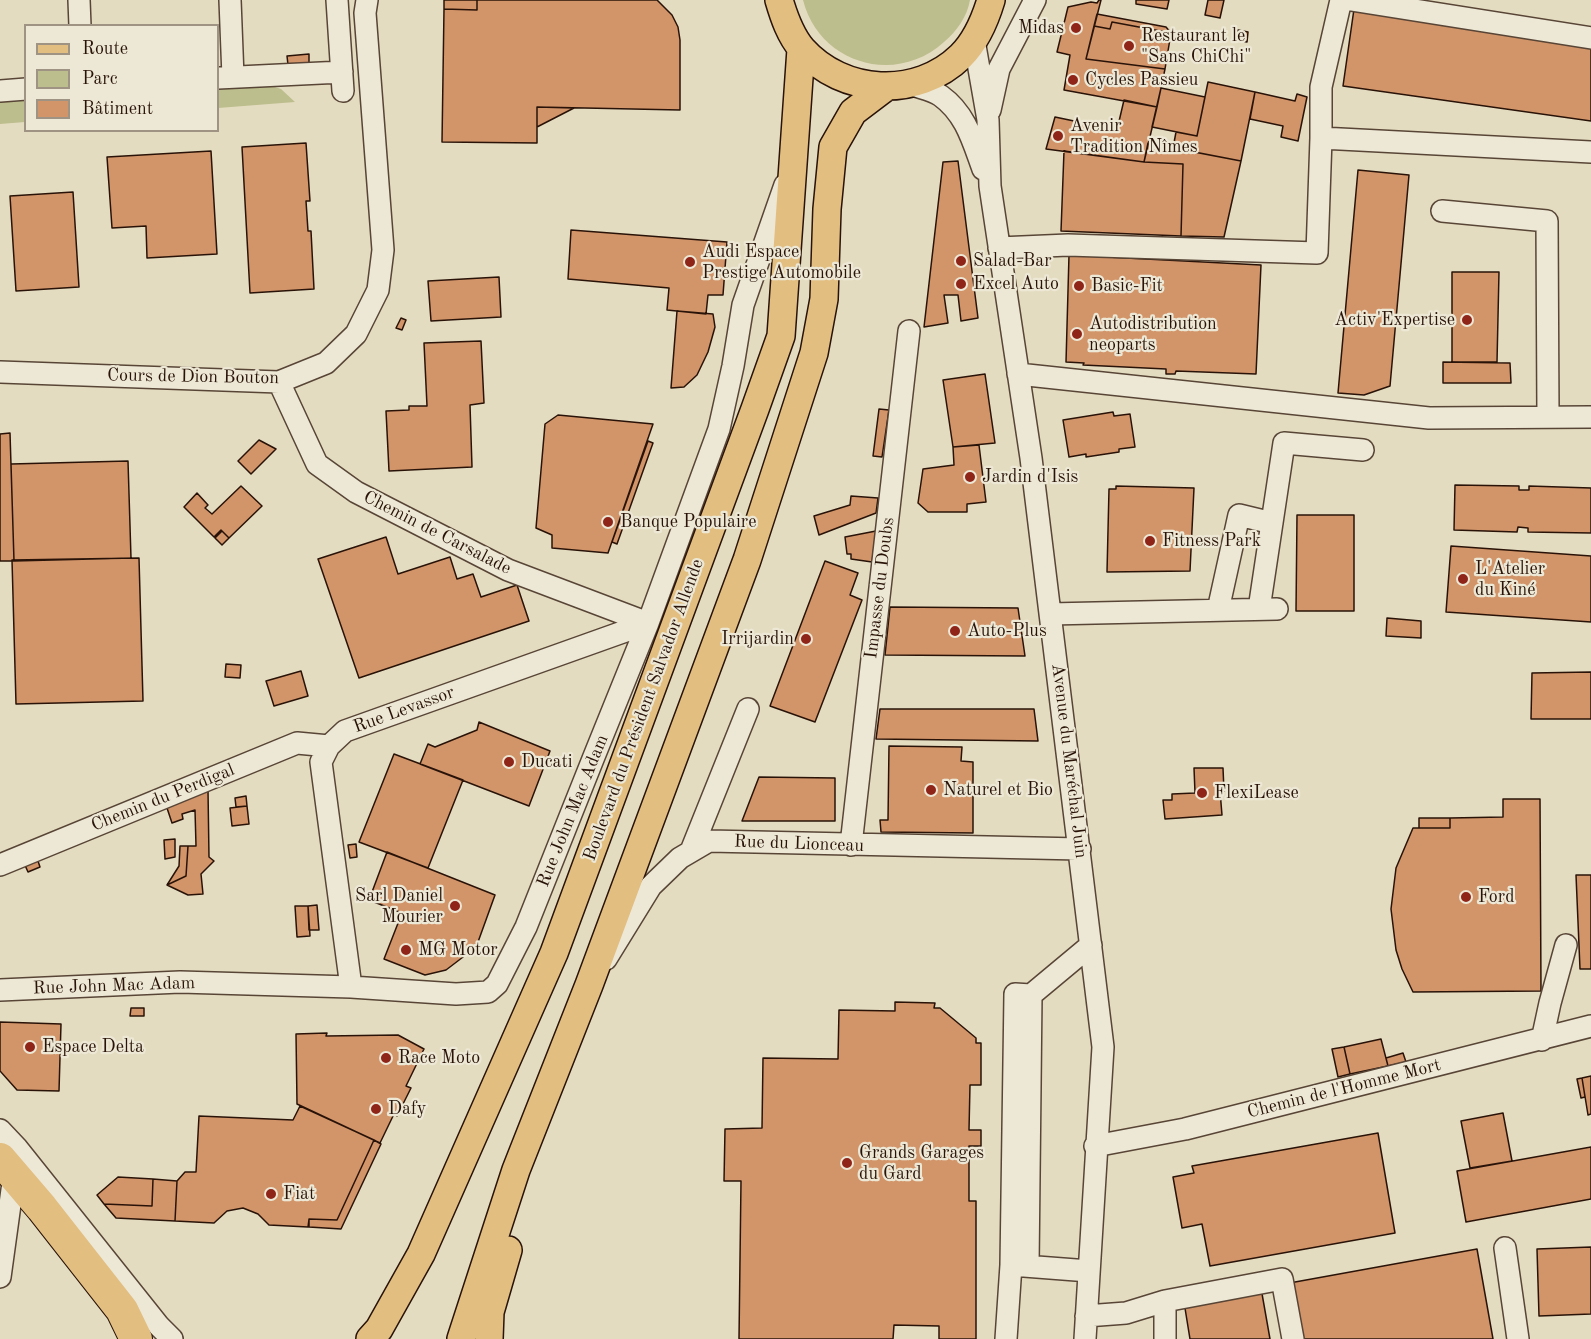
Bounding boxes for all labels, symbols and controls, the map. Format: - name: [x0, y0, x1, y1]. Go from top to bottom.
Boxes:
- place label: Midas: [1018, 17, 1064, 39]
- marker: Midas: [1069, 21, 1083, 35]
- legend: [24, 24, 219, 132]
- place label: Restaurant le "Sans ChiChi": [1141, 25, 1251, 68]
- marker: Restaurant le "Sans ChiChi": [1122, 39, 1136, 53]
- text: Route: [82, 40, 128, 58]
- place label: Cycles Passieu: [1085, 69, 1198, 91]
- text: Parc: [82, 70, 118, 88]
- marker: Cycles Passieu: [1066, 73, 1080, 87]
- text: Bâtiment: [82, 100, 153, 118]
- place label: Avenir Tradition Nîmes: [1070, 115, 1198, 158]
- marker: Avenir Tradition Nîmes: [1051, 129, 1065, 143]
- place label: Audi Espace Prestige Automobile: [702, 241, 861, 284]
- place label: Salad-Bar: [973, 250, 1052, 272]
- marker: Salad-Bar: [954, 254, 968, 268]
- marker: Audi Espace Prestige Automobile: [683, 255, 697, 269]
- place label: Excel Auto: [973, 273, 1059, 295]
- place label: Basic-Fit: [1091, 275, 1163, 297]
- marker: Excel Auto: [954, 277, 968, 291]
- marker: Basic-Fit: [1072, 279, 1086, 293]
- place label: Activ'Expertise: [1334, 309, 1455, 331]
- place label: Autodistribution neoparts: [1089, 313, 1217, 356]
- marker: Activ'Expertise: [1460, 313, 1474, 327]
- marker: Autodistribution neoparts: [1070, 327, 1084, 341]
- street label: Cours de Dion Bouton: [107, 365, 279, 389]
- place label: Jardin d'Isis: [982, 466, 1078, 488]
- marker: Jardin d'Isis: [963, 470, 977, 484]
- street label: Chemin de Carsalade: [359, 486, 515, 580]
- place label: Banque Populaire: [620, 511, 756, 533]
- marker: Banque Populaire: [601, 515, 615, 529]
- street label: Impasse du Doubs: [861, 516, 899, 660]
- place label: Fitness Park: [1162, 530, 1261, 552]
- marker: Fitness Park: [1143, 534, 1157, 548]
- street label: Boulevard du Président Salvador Allende: [579, 556, 709, 864]
- place label: L'Atelier du Kiné: [1475, 558, 1545, 600]
- marker: L'Atelier du Kiné: [1456, 572, 1470, 586]
- place label: Auto-Plus: [967, 620, 1047, 642]
- marker: Auto-Plus: [948, 624, 962, 638]
- place label: Irrijardin: [721, 628, 794, 650]
- marker: Irrijardin: [799, 632, 813, 646]
- street label: Avenue du Maréchal Juin: [1046, 662, 1092, 860]
- street label: Rue Levassor: [351, 682, 457, 738]
- street label: Rue John Mac Adam: [533, 732, 613, 890]
- place label: Ducati: [521, 751, 573, 773]
- marker: Ducati: [502, 755, 516, 769]
- street label: Chemin du Perdigal: [88, 759, 238, 837]
- place label: Naturel et Bio: [943, 779, 1053, 801]
- place label: FlexiLease: [1214, 782, 1299, 804]
- marker: Naturel et Bio: [924, 783, 938, 797]
- marker: FlexiLease: [1195, 786, 1209, 800]
- street label: Rue du Lionceau: [734, 831, 864, 857]
- place label: Sarl Daniel Mourier: [355, 885, 443, 928]
- place label: Ford: [1478, 886, 1515, 908]
- marker: Ford: [1459, 890, 1473, 904]
- marker: Sarl Daniel Mourier: [448, 899, 462, 913]
- place label: MG Motor: [418, 939, 498, 961]
- marker: MG Motor: [399, 943, 413, 957]
- street label: Rue John Mac Adam: [33, 972, 195, 1000]
- place label: Espace Delta: [42, 1036, 144, 1058]
- marker: Espace Delta: [23, 1040, 37, 1054]
- place label: Race Moto: [398, 1047, 480, 1069]
- marker: Race Moto: [379, 1051, 393, 1065]
- street label: Chemin de l'Homme Mort: [1245, 1054, 1443, 1124]
- place label: Dafy: [388, 1098, 426, 1120]
- marker: Dafy: [369, 1102, 383, 1116]
- place label: Grands Garages du Gard: [859, 1142, 984, 1184]
- marker: Grands Garages du Gard: [840, 1156, 854, 1170]
- place label: Fiat: [283, 1183, 315, 1205]
- marker: Fiat: [264, 1187, 278, 1201]

